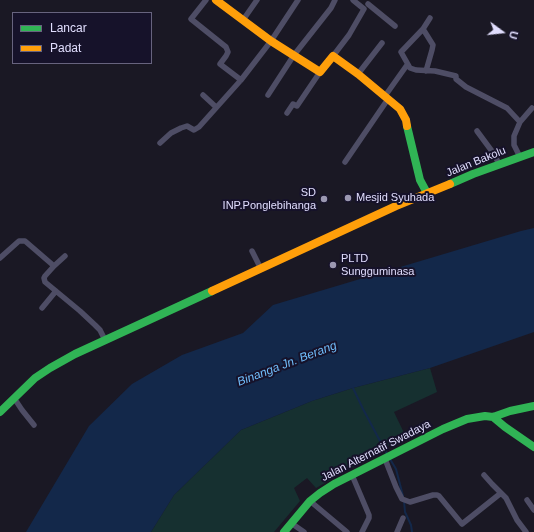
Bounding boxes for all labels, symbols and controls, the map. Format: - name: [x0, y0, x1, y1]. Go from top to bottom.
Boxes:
- legend: [12, 12, 152, 64]
- north arrow: [482, 12, 522, 52]
- text: Lancar: [50, 21, 87, 35]
- text: U: [507, 30, 520, 40]
- text: Padat: [50, 41, 81, 55]
- street label: Jalan Bakolu: [444, 144, 508, 180]
- place label: SD INP.Ponglebihanga: [223, 186, 316, 212]
- place label: Mesjid Syuhada: [356, 191, 434, 205]
- marker: Mesjid Syuhada: [343, 193, 353, 203]
- marker: SD INP.Ponglebihanga: [319, 194, 329, 204]
- place label: PLTD Sungguminasa: [341, 252, 414, 278]
- marker: PLTD Sungguminasa: [328, 260, 338, 270]
- water label: Binanga Jn. Berang: [235, 338, 339, 390]
- street label: Jalan Alternatif Swadaya: [319, 418, 433, 484]

